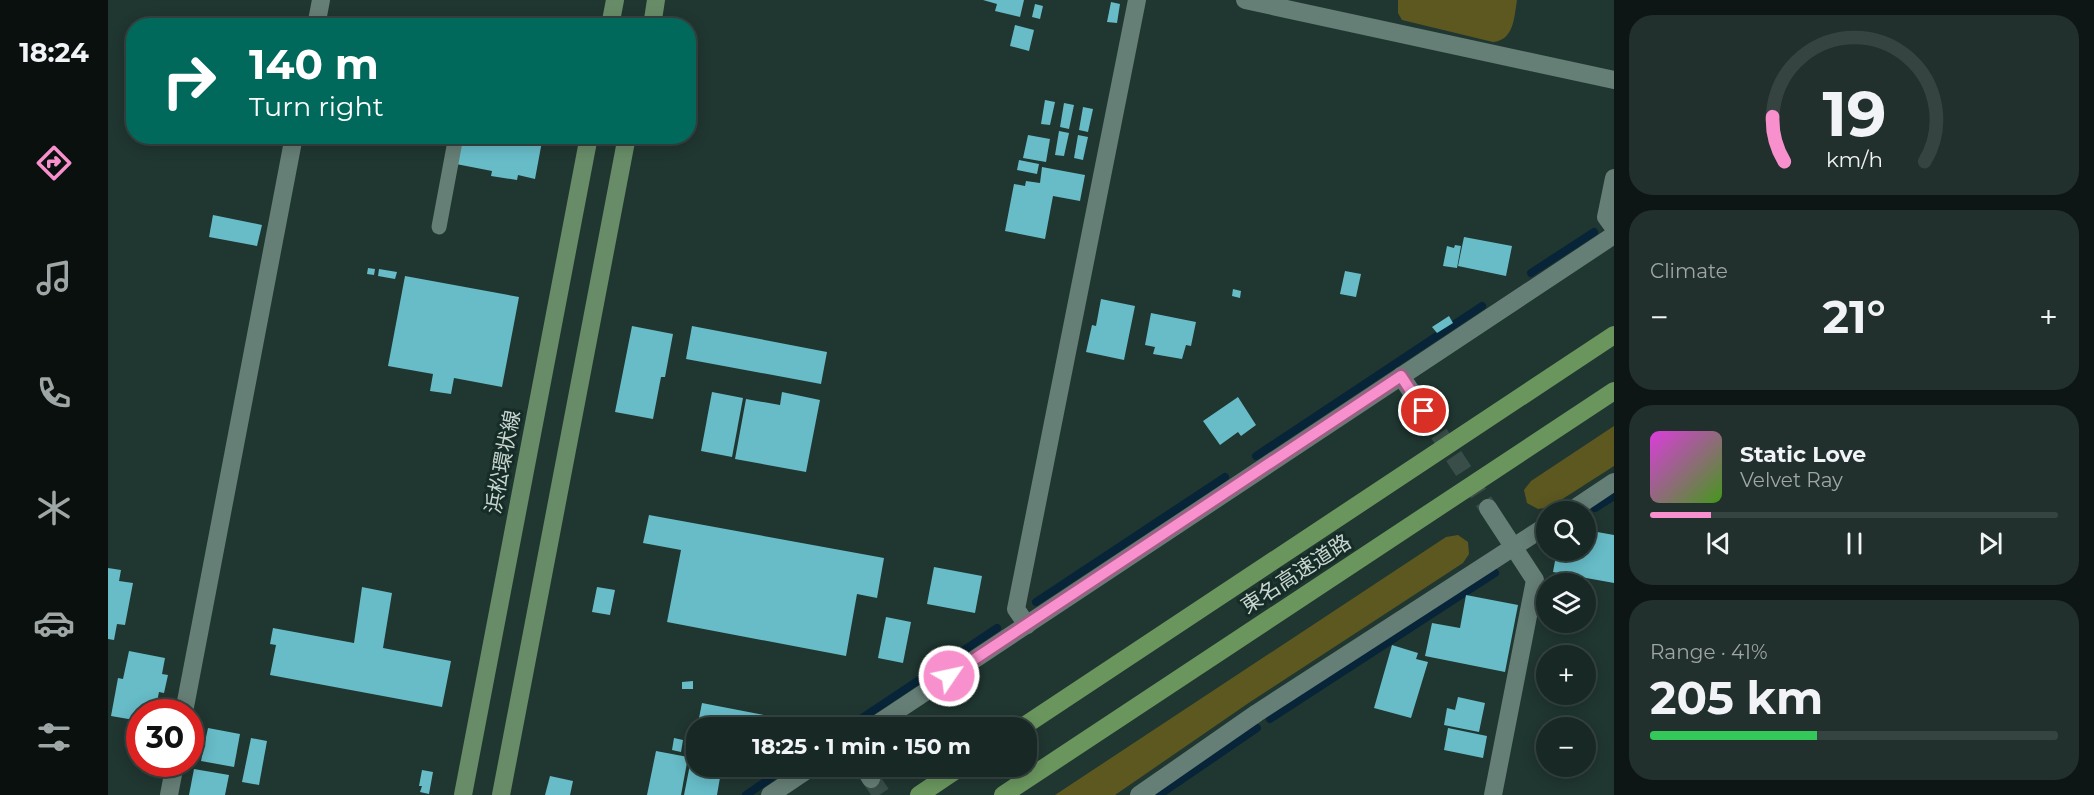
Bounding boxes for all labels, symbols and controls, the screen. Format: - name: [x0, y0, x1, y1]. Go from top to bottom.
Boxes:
- text: 18:24: [19, 36, 89, 69]
- text: 140 m: [249, 38, 379, 90]
- icon: right: [150, 42, 228, 120]
- text: 19: [1822, 76, 1886, 152]
- text: Turn right: [249, 90, 384, 123]
- icon: directions: [33, 142, 75, 184]
- text: km/h: [1825, 146, 1883, 172]
- icon: music: [33, 257, 75, 299]
- text: Climate: [1650, 259, 1728, 283]
- text: 21°: [1822, 289, 1886, 344]
- text: −: [1650, 297, 1669, 337]
- text: +: [2039, 297, 2058, 337]
- icon: phone: [33, 372, 75, 414]
- pin: [1398, 385, 1449, 436]
- icon: arrive: [1407, 394, 1440, 427]
- street label: 浜松環状線: [480, 408, 525, 516]
- text: Static Love: [1740, 441, 1866, 468]
- text: Velvet Ray: [1740, 468, 1843, 492]
- icon: climate: [33, 487, 75, 529]
- map controls: [1536, 501, 1596, 777]
- button: search: [1536, 501, 1596, 561]
- icon: previous: [1702, 527, 1735, 560]
- icon: pause: [1838, 527, 1871, 560]
- icon: next: [1974, 527, 2007, 560]
- street label: 東名高速道路: [1236, 529, 1355, 618]
- button: layers: [1536, 573, 1596, 633]
- icon: car: [33, 602, 75, 644]
- text: Range · 41%: [1650, 640, 1768, 664]
- position arrow: [917, 644, 981, 708]
- button: +: [1536, 645, 1596, 705]
- text: 205 km: [1650, 670, 1823, 725]
- speed limit sign: 30: [126, 699, 204, 777]
- icon: filters: [33, 716, 75, 758]
- button: −: [1536, 717, 1596, 777]
- text: 18:25 · 1 min · 150 m: [752, 733, 971, 760]

